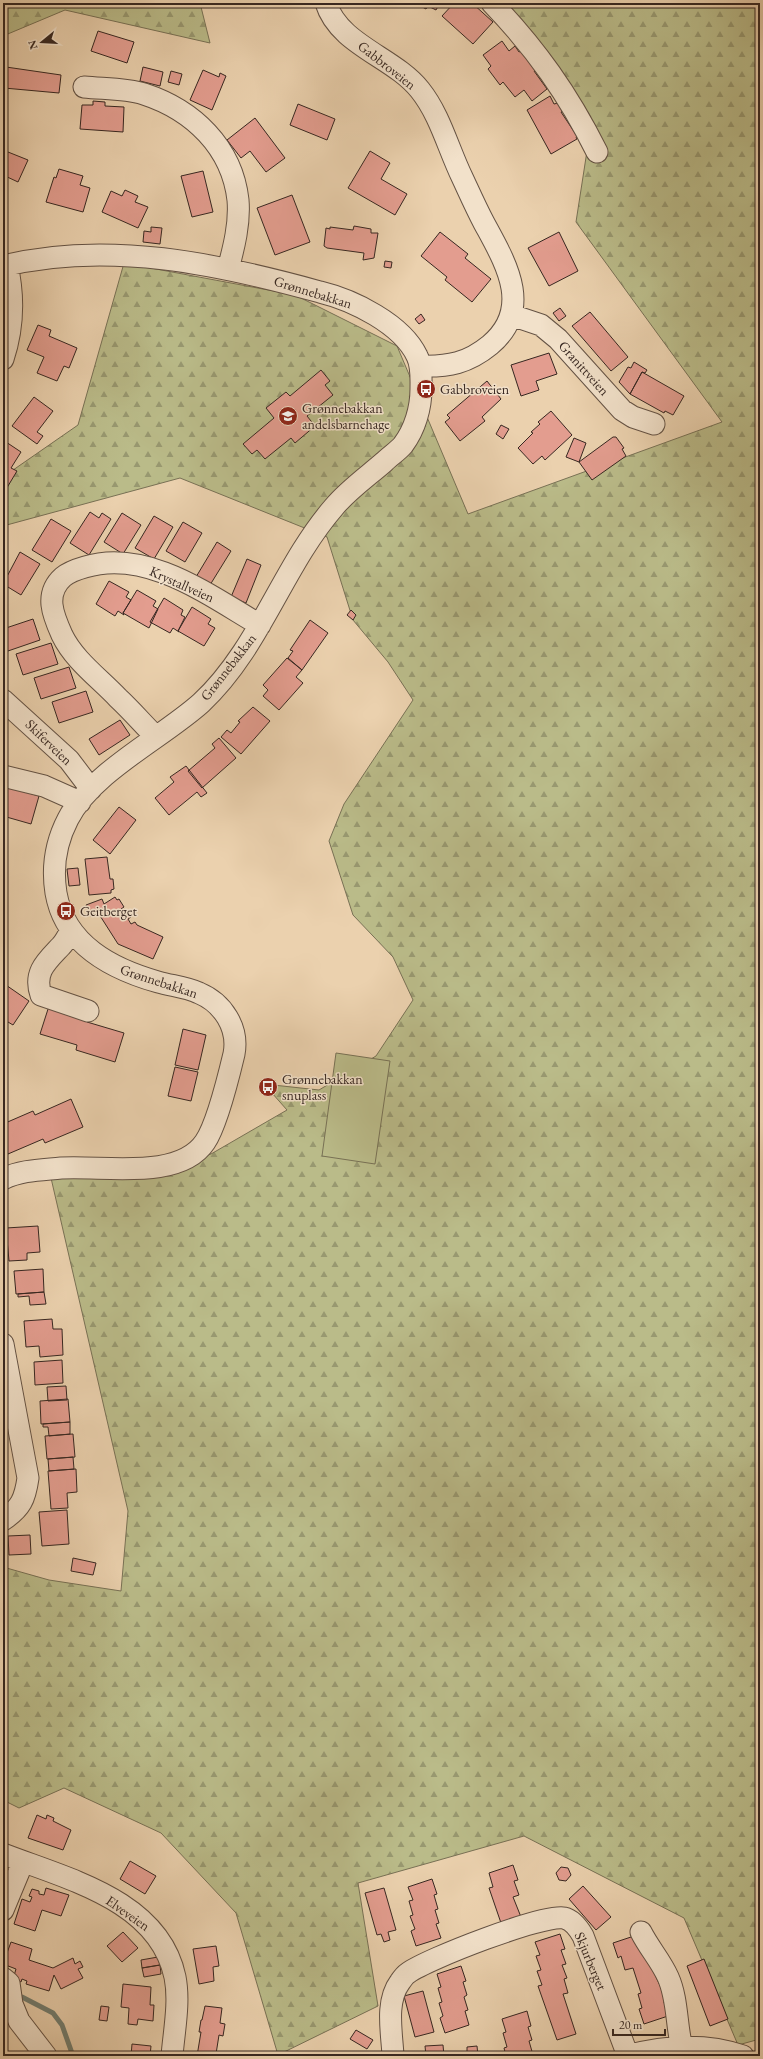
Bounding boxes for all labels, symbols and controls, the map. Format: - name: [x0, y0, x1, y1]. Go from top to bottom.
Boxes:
- north arrow: [22, 22, 62, 62]
- street label: Gabbroveien: [354, 37, 420, 94]
- text: N: [24, 39, 41, 51]
- street label: Grønnebakkan: [272, 272, 355, 313]
- street label: Granittveien: [555, 337, 614, 400]
- bus stop icon: Gabbroveien: [415, 378, 437, 400]
- place label: Gabbroveien: [440, 380, 510, 398]
- place label: Grønnebakkan andelsbarnehage: [302, 399, 390, 433]
- school or university icon: Grønnebakkan andelsbarnehage: [277, 405, 299, 427]
- street label: Krystallveien: [147, 562, 218, 607]
- street label: Grønnebakkan: [196, 629, 260, 704]
- street label: Skiferveien: [22, 715, 77, 769]
- bus stop icon: Geitberget: [55, 900, 77, 922]
- place label: Geitberget: [80, 902, 137, 920]
- street label: Grønnebakkan: [118, 960, 201, 1002]
- place label: Grønnebakkan snuplass: [282, 1070, 363, 1104]
- bus stop icon: Grønnebakkan snuplass: [257, 1076, 279, 1098]
- street label: Elveveien: [102, 1891, 154, 1935]
- street label: Skjurberget: [571, 1929, 612, 1993]
- scale bar: [613, 2011, 665, 2037]
- text: 20 m: [619, 2017, 643, 2033]

